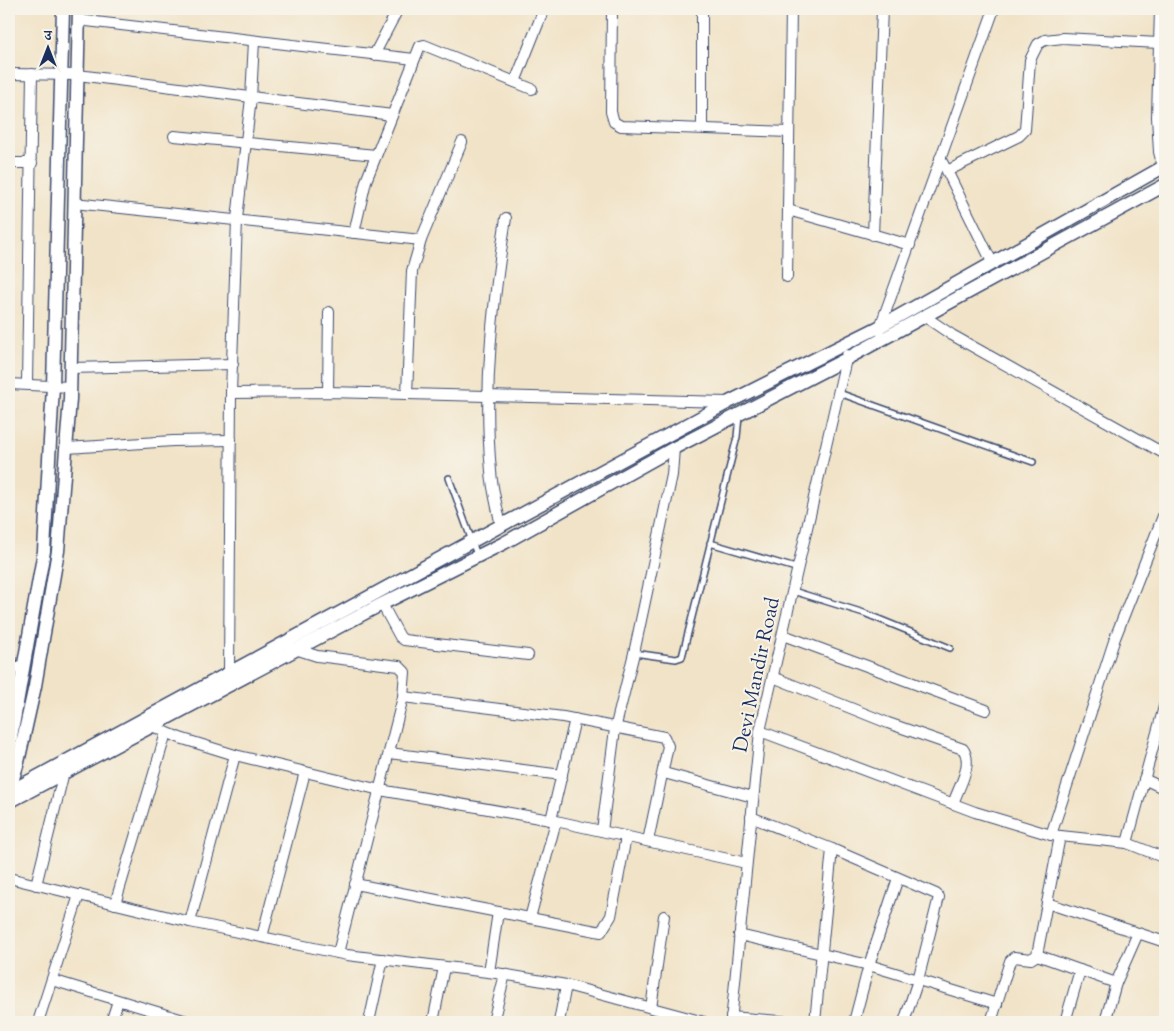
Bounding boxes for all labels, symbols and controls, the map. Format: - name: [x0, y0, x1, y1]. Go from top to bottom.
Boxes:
- north arrow: [22, 22, 72, 72]
- text: उ: [43, 27, 52, 47]
- street label: Devi Mandir Road: [727, 595, 789, 755]

